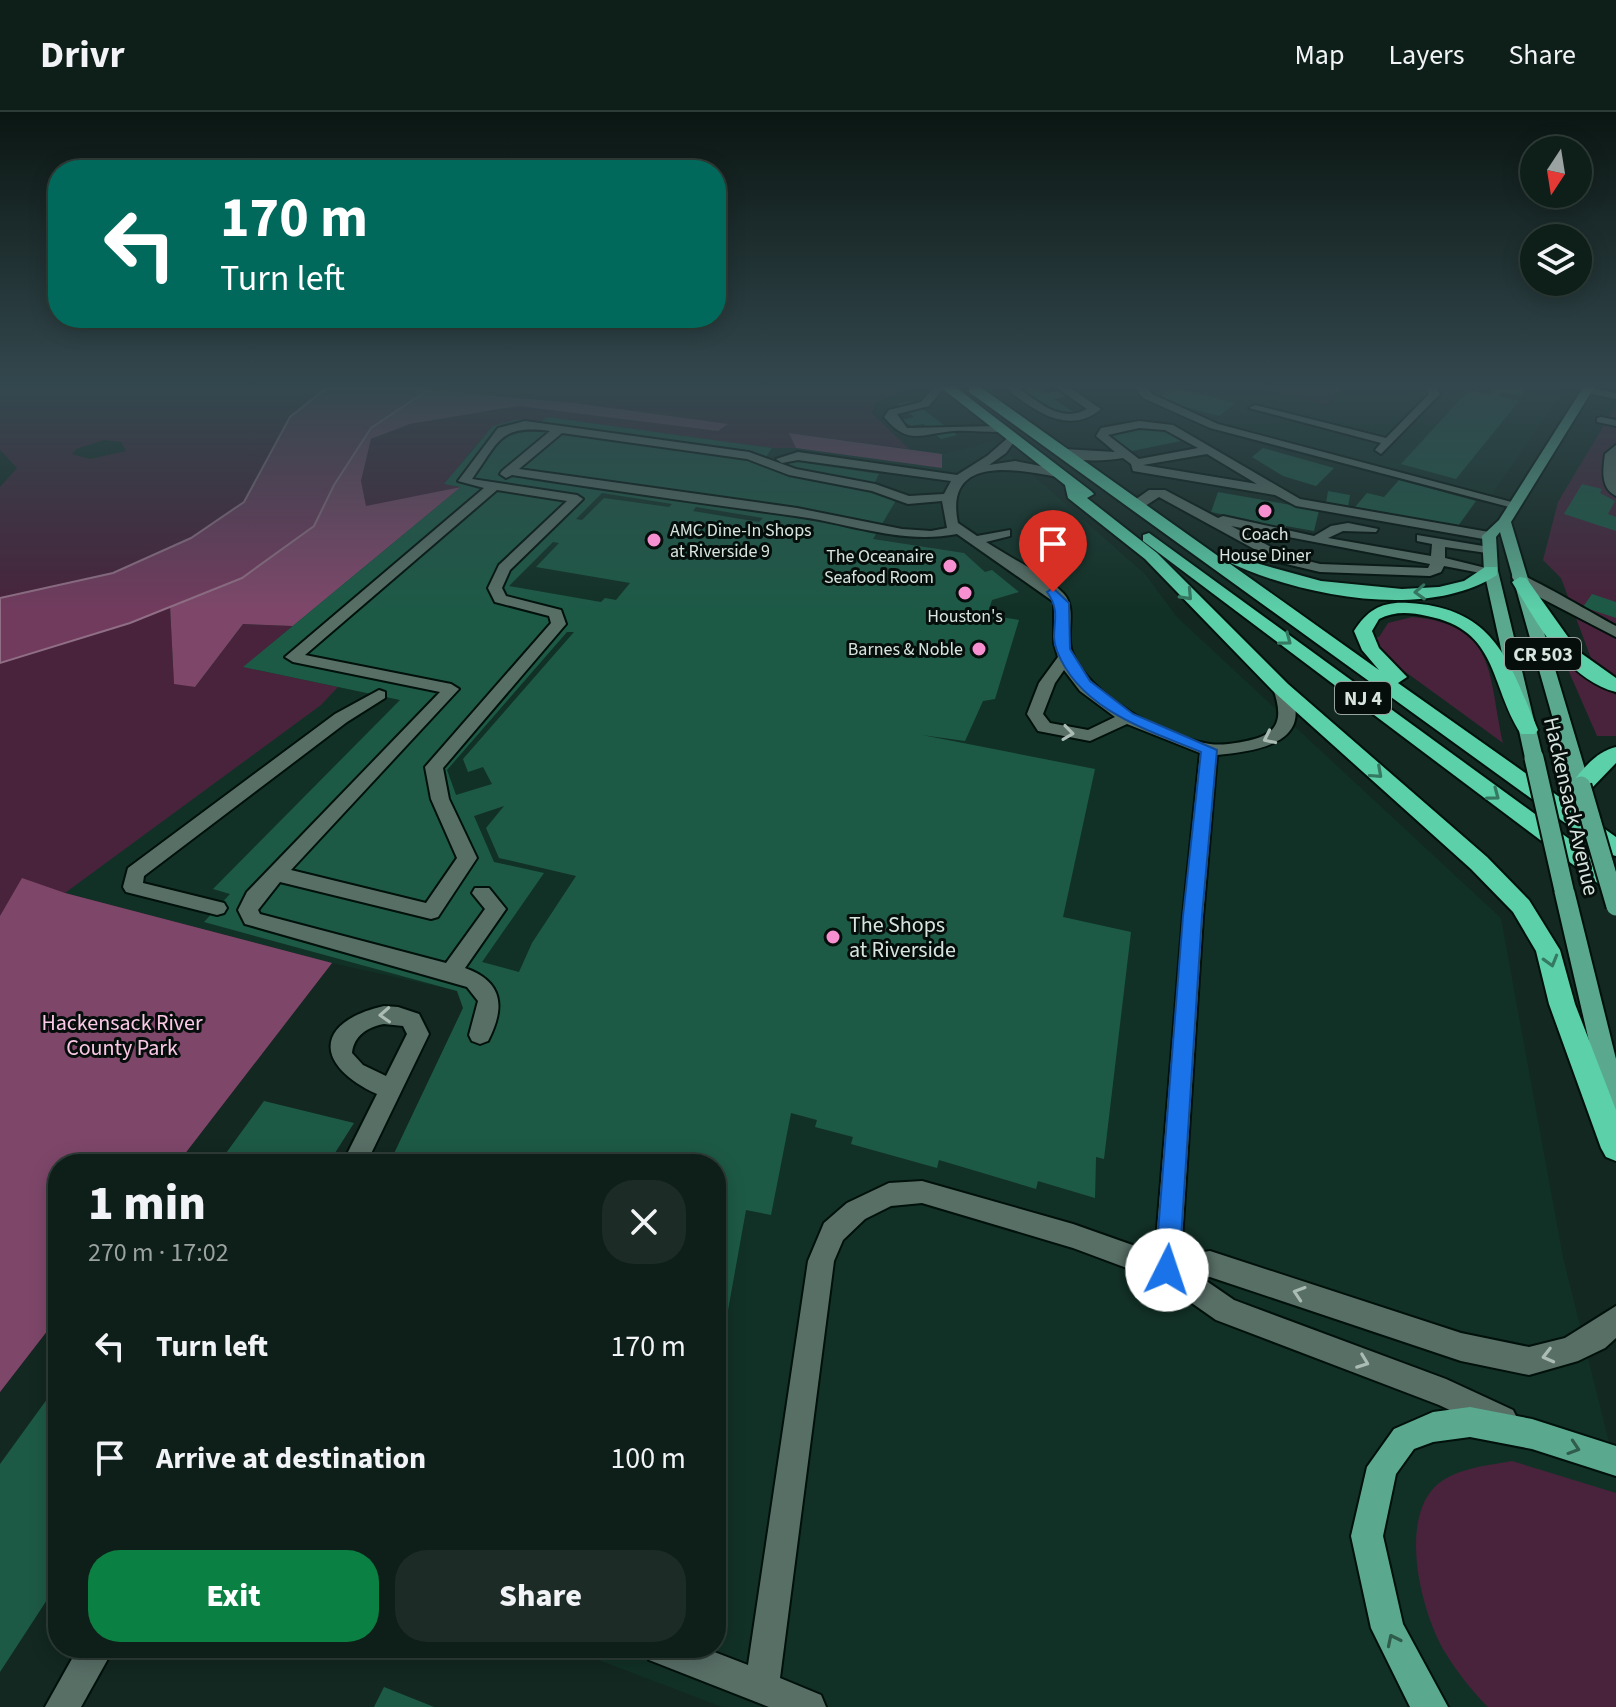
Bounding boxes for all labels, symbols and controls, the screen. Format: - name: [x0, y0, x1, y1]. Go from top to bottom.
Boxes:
- text: Drivr: [40, 28, 125, 82]
- text: Map: [1294, 35, 1344, 75]
- text: Layers: [1388, 35, 1464, 75]
- text: Share: [1508, 35, 1576, 75]
- north arrow: [1520, 136, 1592, 208]
- map controls: [1520, 136, 1592, 296]
- text: 170 m: [220, 179, 368, 258]
- icon: left: [88, 192, 192, 296]
- button: layers: [1520, 224, 1592, 296]
- text: Turn left: [220, 253, 345, 304]
- marker: Coach House Diner: [1256, 502, 1274, 520]
- pin: [1019, 510, 1087, 592]
- place label: AMC Dine-In Shops at Riverside 9: [670, 518, 812, 564]
- icon: arrive: [1031, 522, 1075, 566]
- place label: Coach House Diner: [1219, 522, 1312, 568]
- marker: AMC Dine-In Shops at Riverside 9: [645, 531, 663, 549]
- place label: The Oceanaire Seafood Room: [824, 544, 934, 590]
- marker: The Oceanaire Seafood Room: [941, 557, 959, 575]
- marker: Houston's: [956, 584, 974, 602]
- one-way arrow: [1413, 584, 1426, 601]
- one-way arrow: [1178, 586, 1193, 600]
- place label: Houston's: [927, 604, 1003, 629]
- one-way arrow: [1277, 630, 1291, 644]
- place label: Barnes & Noble: [848, 637, 963, 662]
- road number: CR 503: [1505, 638, 1581, 670]
- marker: Barnes & Noble: [970, 640, 988, 658]
- road number: NJ 4: [1335, 682, 1391, 714]
- street label: Hackensack Avenue: [1535, 714, 1607, 899]
- one-way arrow: [1061, 725, 1074, 742]
- one-way arrow: [1262, 728, 1277, 744]
- one-way arrow: [1367, 763, 1382, 777]
- one-way arrow: [1485, 785, 1500, 800]
- place label: The Shops at Riverside: [849, 909, 956, 966]
- marker: The Shops at Riverside: [824, 928, 842, 946]
- one-way arrow: [1542, 954, 1558, 968]
- one-way arrow: [378, 1006, 391, 1023]
- park label: Hackensack River County Park: [41, 1007, 203, 1064]
- text: 1 min: [88, 1170, 206, 1238]
- button: close: [602, 1180, 686, 1264]
- position arrow: [1125, 1228, 1209, 1312]
- text: 270 m · 17:02: [88, 1234, 229, 1271]
- one-way arrow: [1293, 1287, 1307, 1303]
- icon: left: [88, 1324, 132, 1368]
- text: Turn left: [156, 1325, 268, 1368]
- text: 170 m: [610, 1325, 686, 1368]
- one-way arrow: [1542, 1347, 1555, 1364]
- one-way arrow: [1355, 1352, 1369, 1369]
- icon: arrive: [88, 1436, 132, 1480]
- text: Arrive at destination: [156, 1437, 426, 1480]
- text: 100 m: [610, 1437, 686, 1480]
- one-way arrow: [1566, 1438, 1580, 1454]
- button: Exit: [88, 1550, 379, 1642]
- button: Share: [395, 1550, 686, 1642]
- one-way arrow: [1387, 1633, 1402, 1648]

